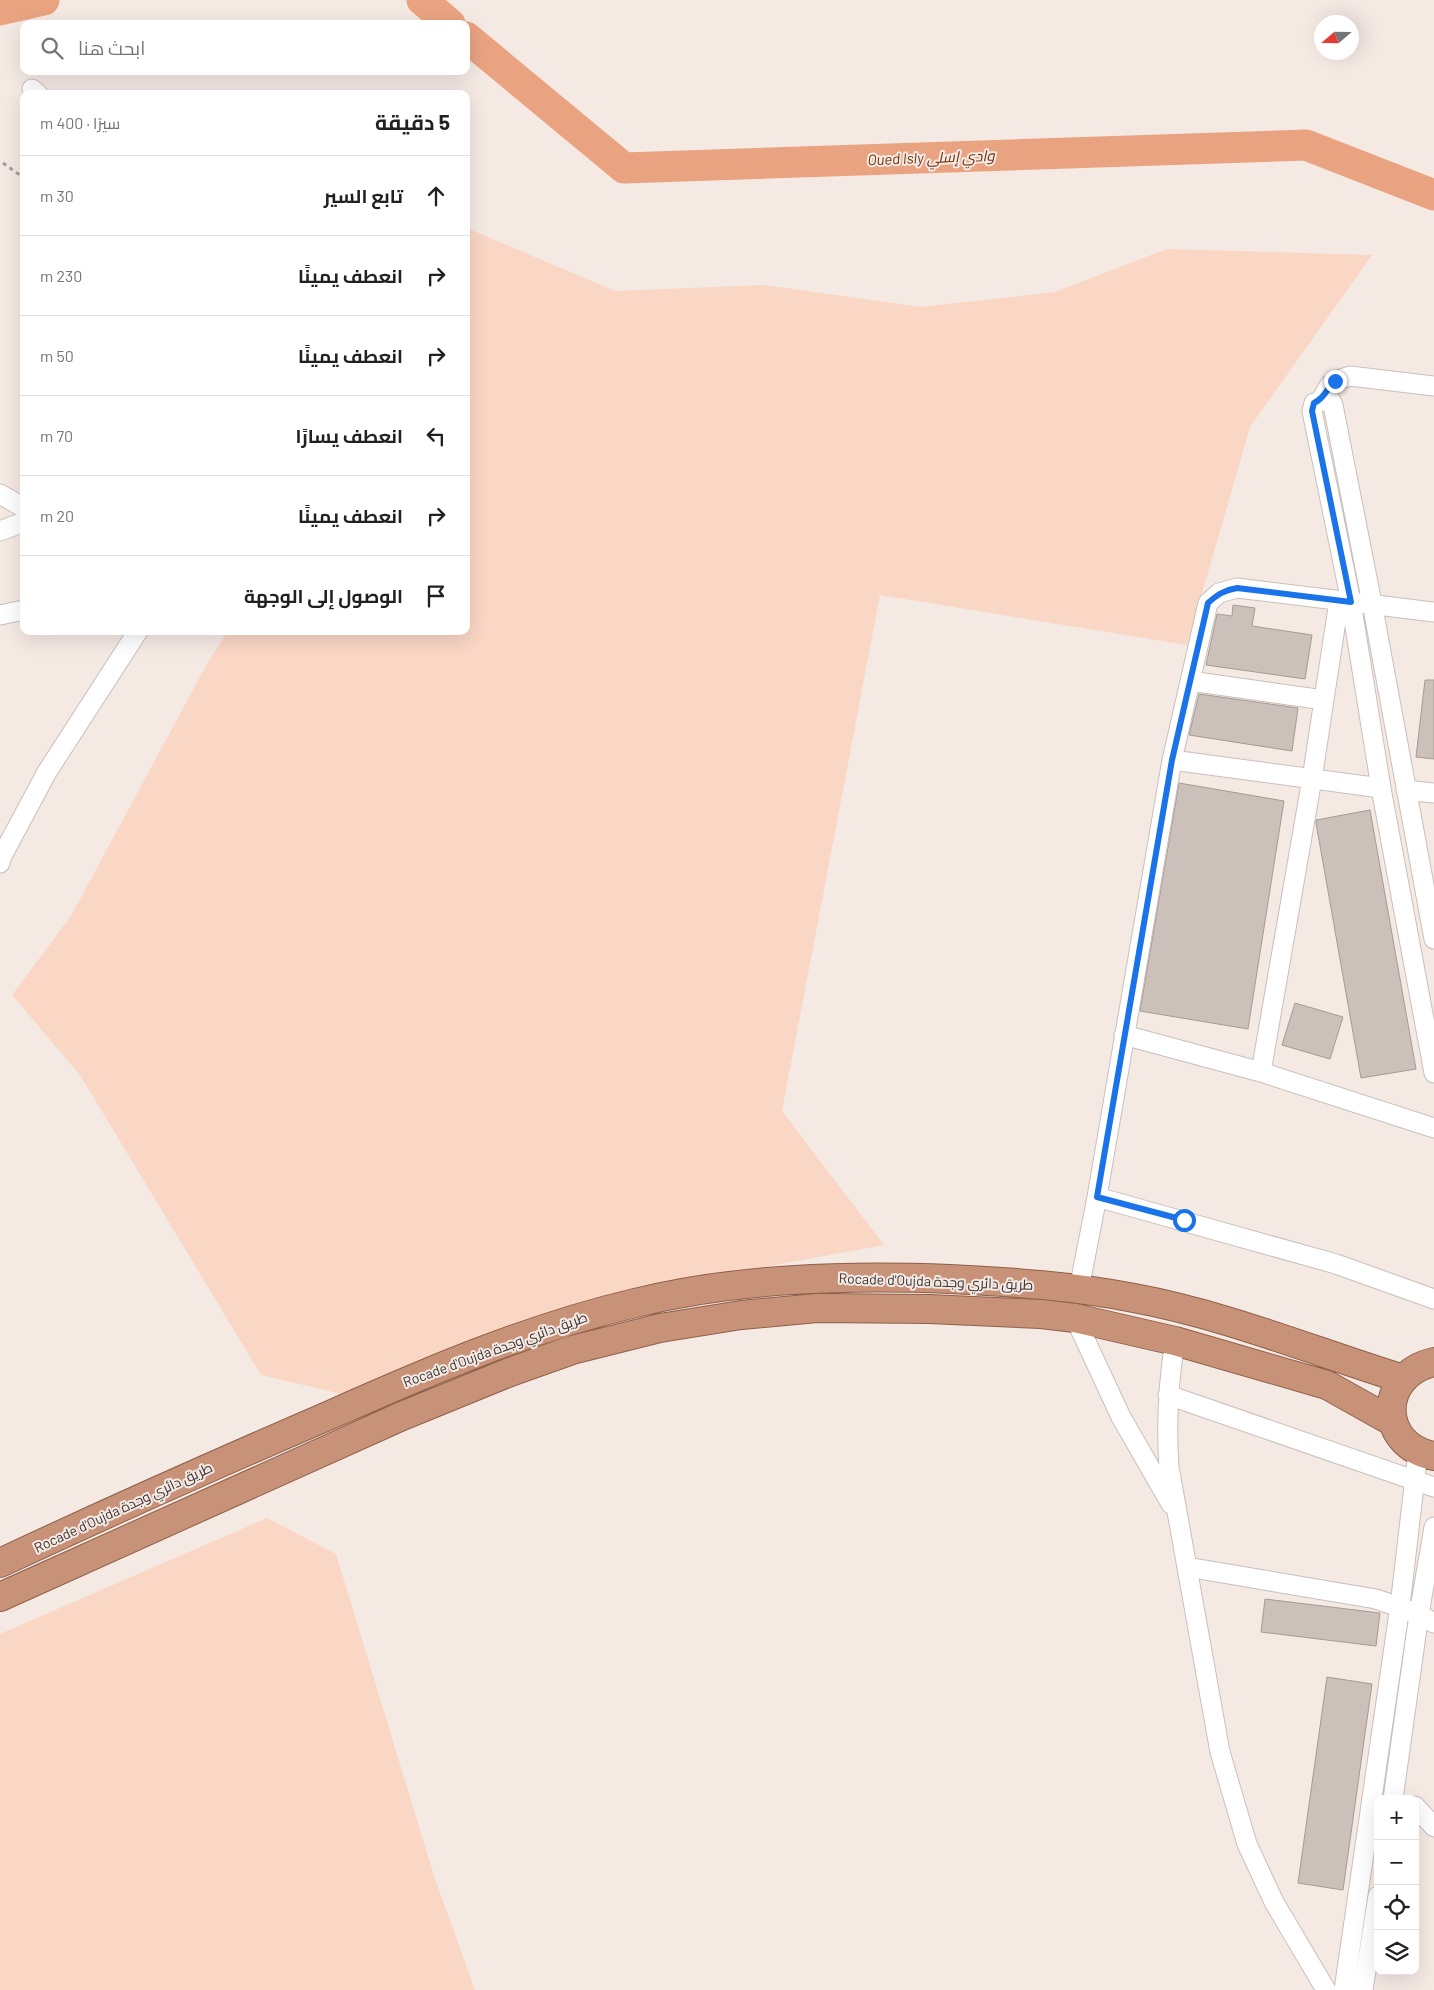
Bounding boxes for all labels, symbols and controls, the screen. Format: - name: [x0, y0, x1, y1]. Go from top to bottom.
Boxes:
- north arrow: [1314, 15, 1359, 60]
- search box: [20, 20, 470, 75]
- icon: search: [38, 34, 66, 62]
- text: ابحث هنا: [78, 36, 145, 59]
- text: 5 دقيقة: [375, 109, 450, 134]
- text: سيرًا · 400 m: [40, 113, 120, 132]
- water label: Oued Isly وادي إسلي: [867, 146, 996, 172]
- icon: ahead: [422, 182, 450, 210]
- text: تابع السير: [324, 184, 403, 207]
- text: 30 m: [40, 186, 74, 205]
- icon: right: [422, 262, 450, 290]
- text: انعطف يمينًا: [298, 264, 403, 287]
- text: 230 m: [40, 266, 82, 285]
- icon: right: [422, 342, 450, 370]
- text: انعطف يمينًا: [298, 344, 403, 367]
- text: 50 m: [40, 346, 74, 365]
- route end: [1324, 370, 1347, 393]
- icon: left: [422, 422, 450, 450]
- text: انعطف يسارًا: [296, 424, 403, 447]
- text: 70 m: [40, 426, 73, 445]
- icon: right: [422, 502, 450, 530]
- text: انعطف يمينًا: [298, 504, 403, 527]
- text: 20 m: [40, 506, 74, 525]
- icon: arrive: [422, 582, 450, 610]
- text: الوصول إلى الوجهة: [244, 584, 403, 607]
- route start: [1173, 1209, 1196, 1232]
- street label: Rocade d'Oujda طريق دائري وجدة: [838, 1269, 1034, 1297]
- street label: Rocade d'Oujda طريق دائري وجدة: [401, 1308, 591, 1394]
- street label: Rocade d'Oujda طريق دائري وجدة: [31, 1458, 217, 1560]
- map controls: [1374, 1795, 1419, 1975]
- button: +: [1374, 1795, 1419, 1840]
- button: −: [1374, 1840, 1419, 1885]
- button: locate: [1374, 1885, 1419, 1930]
- button: layers: [1374, 1930, 1419, 1975]

